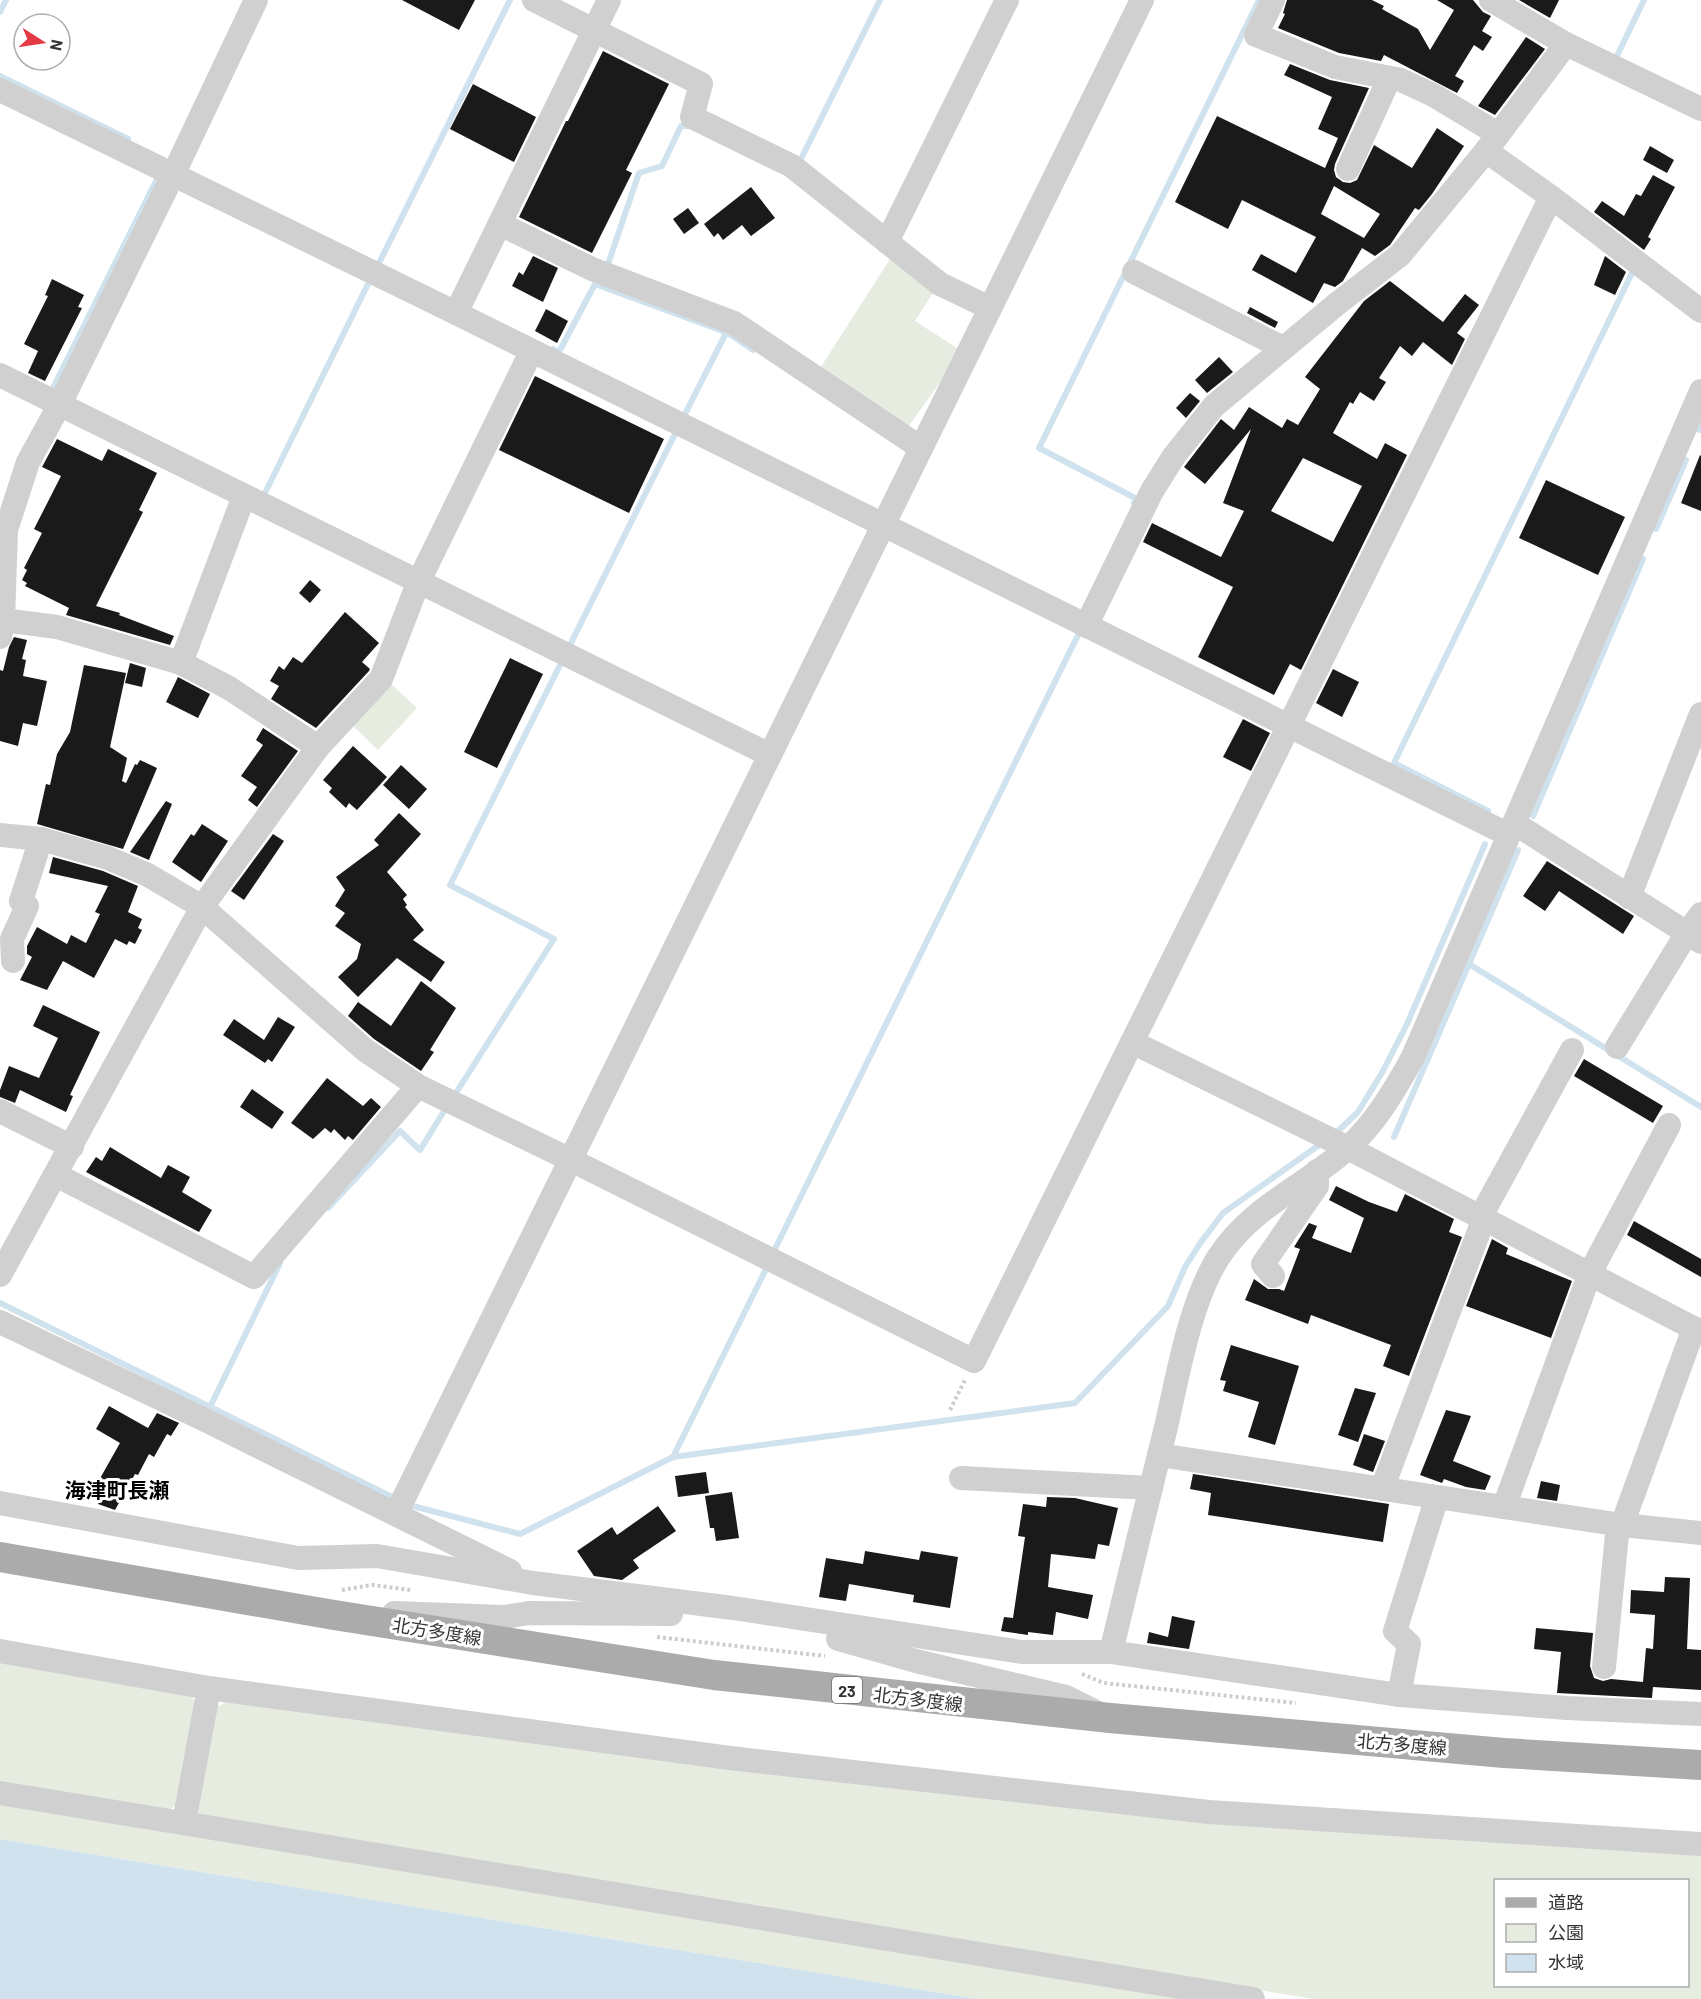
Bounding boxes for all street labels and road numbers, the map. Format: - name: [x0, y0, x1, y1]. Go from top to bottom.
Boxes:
- street label: 北方多度線: [391, 1613, 483, 1649]
- road number: 23: [832, 1677, 862, 1703]
- street label: 北方多度線: [872, 1683, 964, 1715]
- street label: 北方多度線: [1356, 1729, 1448, 1759]

